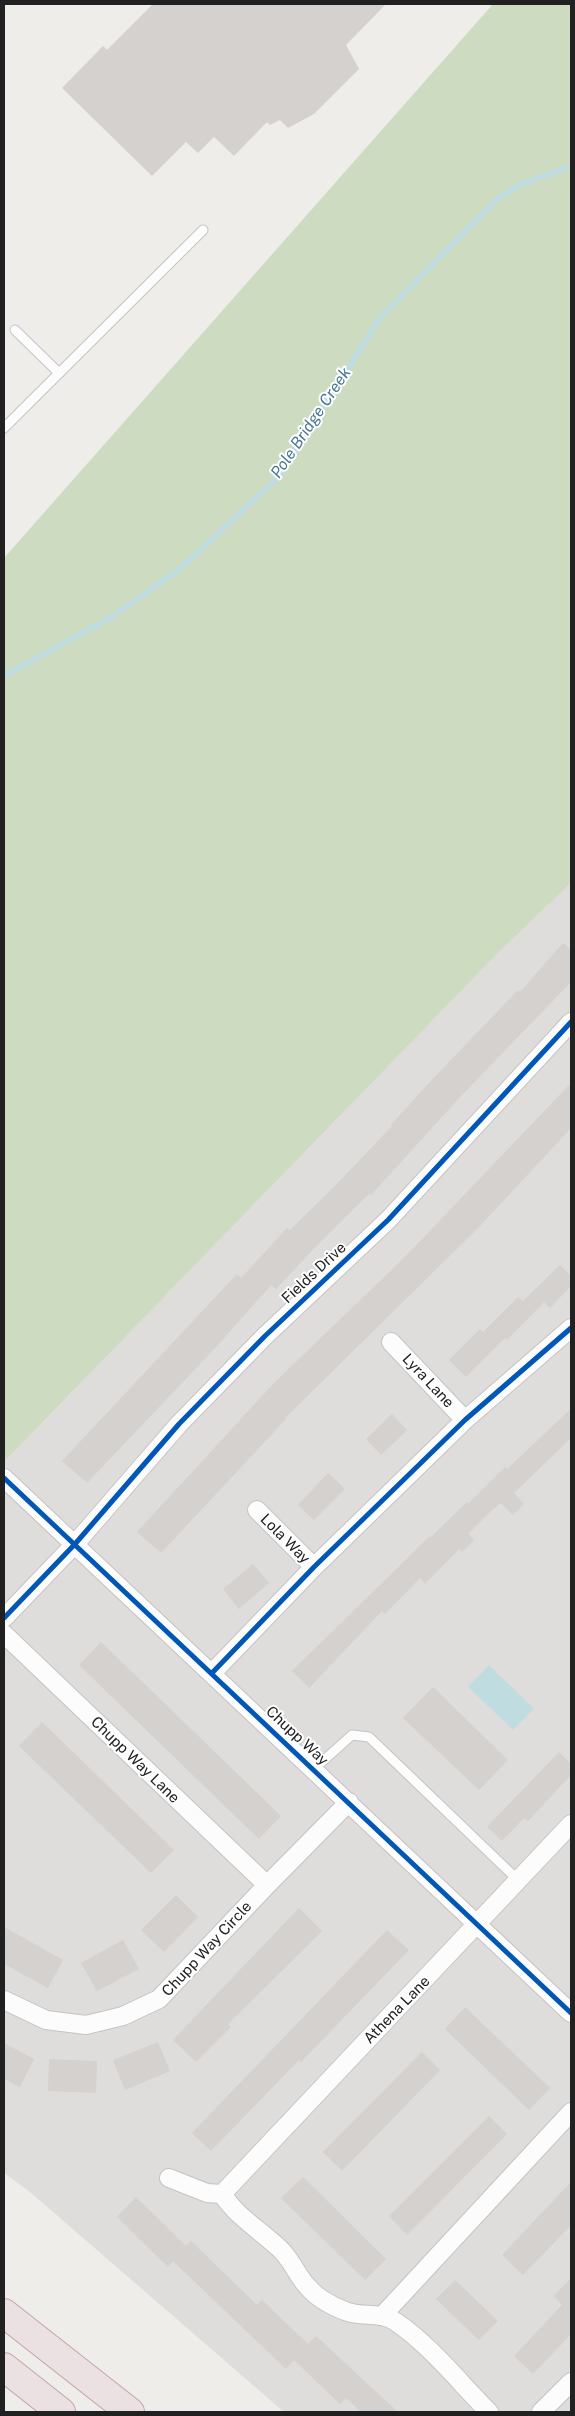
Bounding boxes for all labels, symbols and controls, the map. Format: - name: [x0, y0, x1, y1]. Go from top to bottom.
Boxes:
- water label: Pole Bridge Creek: [267, 364, 355, 482]
- street label: Fields Drive: [278, 1239, 350, 1307]
- street label: Lyra Lane: [398, 1350, 458, 1412]
- street label: Lola Way: [256, 1510, 314, 1568]
- street label: Chupp Way: [262, 1702, 332, 1770]
- street label: Chupp Way Lane: [87, 1713, 183, 1807]
- street label: Chupp Way Circle: [158, 1898, 256, 2000]
- street label: Athena Lane: [360, 1972, 434, 2048]

